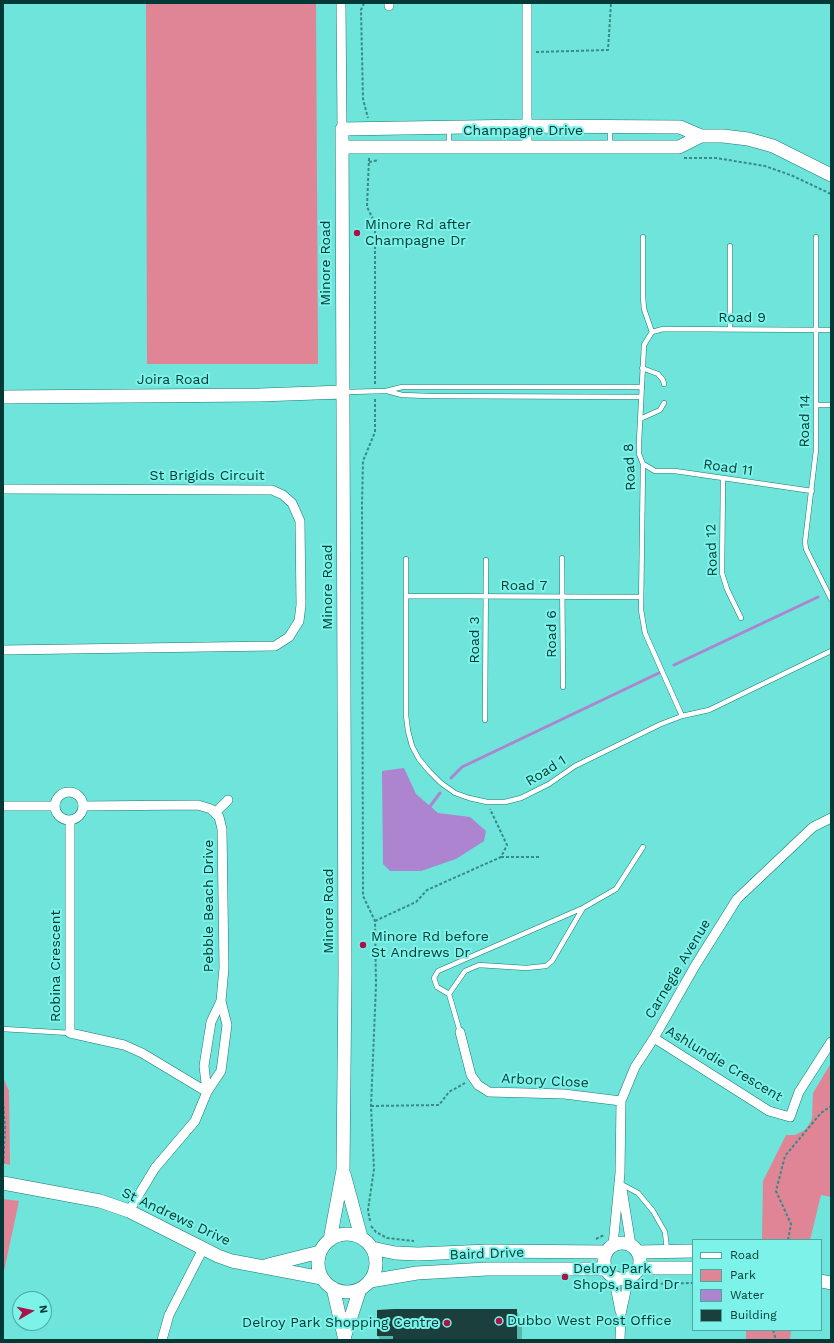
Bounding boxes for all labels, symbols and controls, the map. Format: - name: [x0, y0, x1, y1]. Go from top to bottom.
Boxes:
- street label: Champagne Drive: [463, 123, 583, 139]
- place label: Minore Rd after Champagne Dr: [365, 217, 471, 250]
- street label: Minore Road: [318, 220, 334, 306]
- marker: Minore Rd after Champagne Dr: [352, 228, 362, 238]
- street label: Road 9: [718, 310, 766, 326]
- street label: Joira Road: [137, 372, 209, 388]
- street label: Road 14: [796, 394, 814, 448]
- street label: Road 8: [620, 443, 640, 491]
- street label: Road 11: [702, 456, 754, 480]
- street label: St Brigids Circuit: [149, 468, 265, 484]
- street label: Road 12: [703, 523, 721, 577]
- street label: Minore Road: [320, 544, 336, 630]
- street label: Road 7: [501, 578, 547, 594]
- street label: Road 6: [544, 610, 560, 658]
- street label: Road 3: [467, 616, 483, 664]
- street label: Road 1: [523, 752, 569, 790]
- street label: Pebble Beach Drive: [201, 840, 217, 972]
- street label: Minore Road: [321, 868, 337, 954]
- street label: Robina Crescent: [48, 910, 64, 1022]
- street label: Carnegie Avenue: [642, 916, 714, 1022]
- place label: Minore Rd before St Andrews Dr: [371, 929, 489, 962]
- marker: Minore Rd before St Andrews Dr: [358, 940, 368, 950]
- street label: Ashlundie Crescent: [663, 1023, 785, 1105]
- street label: Arbory Close: [501, 1070, 589, 1092]
- street label: St Andrews Drive: [119, 1184, 233, 1250]
- legend: [692, 1239, 822, 1331]
- street label: Baird Drive: [449, 1244, 525, 1264]
- text: Road: [730, 1248, 759, 1262]
- place label: Delroy Park Shops, Baird Dr: [573, 1261, 679, 1294]
- text: Park: [730, 1268, 756, 1282]
- marker: Delroy Park Shops, Baird Dr: [560, 1272, 570, 1282]
- text: Water: [730, 1288, 764, 1302]
- north arrow: [12, 1291, 52, 1331]
- text: N: [36, 1304, 50, 1314]
- text: Building: [730, 1308, 777, 1322]
- place label: Dubbo West Post Office: [507, 1313, 671, 1329]
- place label: Delroy Park Shopping Centre: [242, 1315, 439, 1331]
- marker: Dubbo West Post Office: [494, 1316, 504, 1326]
- marker: Delroy Park Shopping Centre: [442, 1318, 452, 1328]

